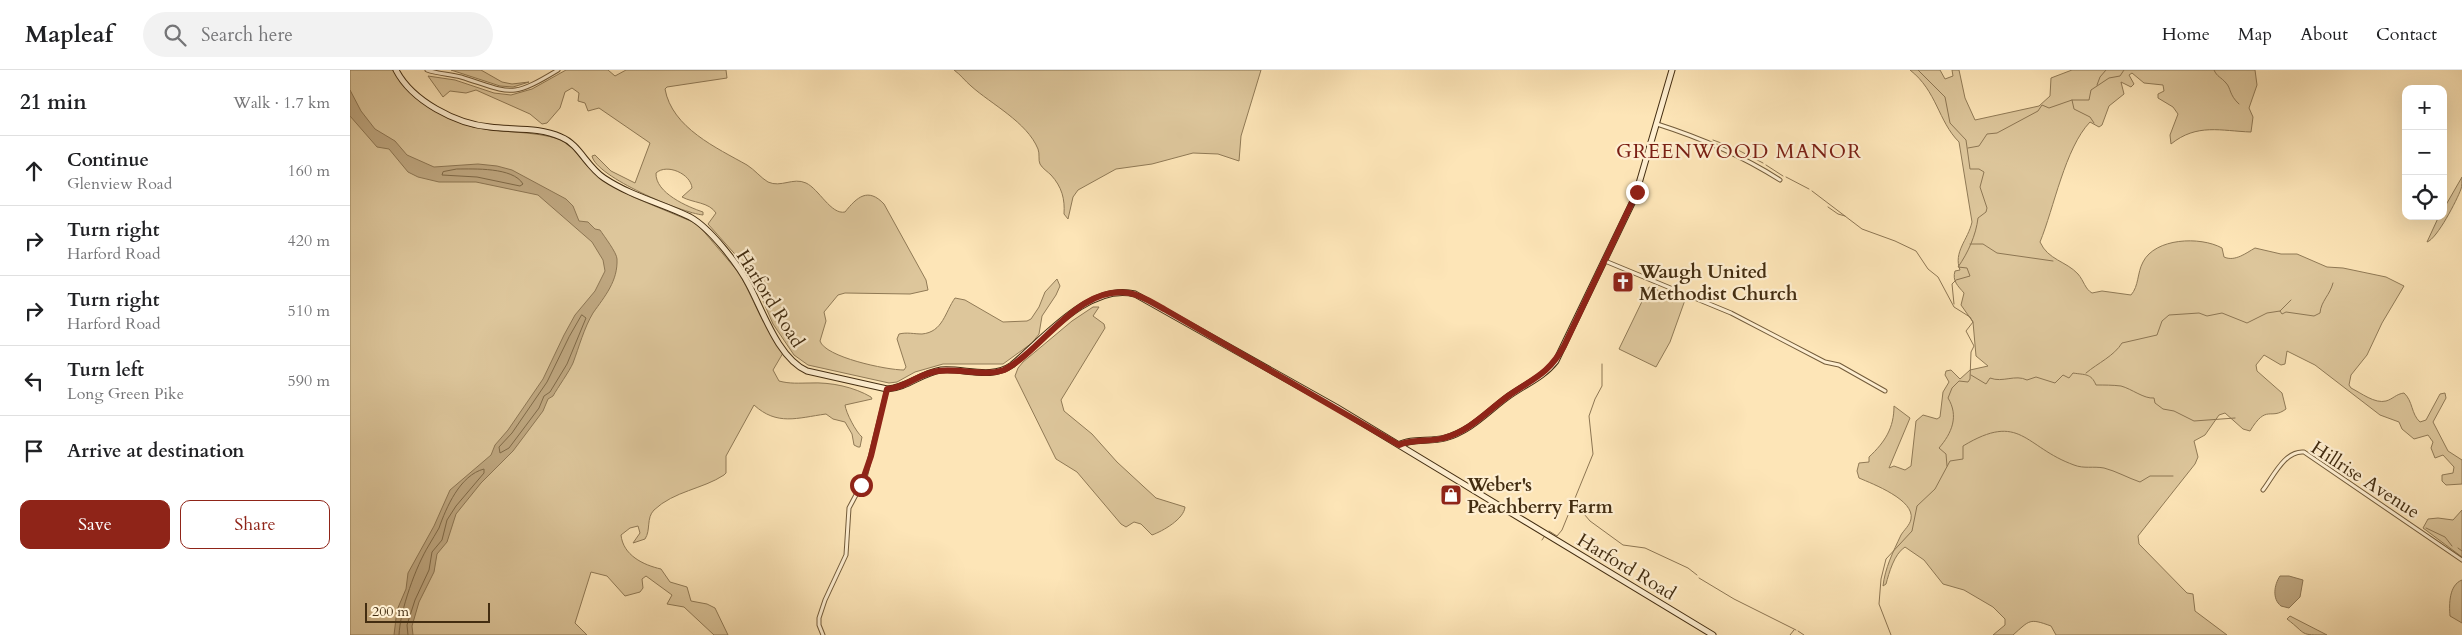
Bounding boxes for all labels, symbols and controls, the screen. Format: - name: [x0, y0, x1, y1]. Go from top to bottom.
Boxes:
- search box: [143, 12, 493, 57]
- text: Mapleaf: [25, 18, 113, 51]
- icon: search: [161, 21, 189, 49]
- text: Search here: [201, 22, 293, 48]
- text: Home: [2162, 22, 2210, 47]
- text: Map: [2238, 22, 2272, 47]
- text: About: [2300, 22, 2348, 47]
- text: Contact: [2376, 22, 2437, 47]
- map controls: [2402, 85, 2447, 220]
- button: +: [2402, 85, 2447, 130]
- text: 21 min: [20, 88, 87, 117]
- text: Walk · 1.7 km: [233, 92, 330, 114]
- button: −: [2402, 130, 2447, 175]
- district label: GREENWOOD MANOR: [1616, 138, 1862, 165]
- text: Continue: [67, 147, 149, 173]
- icon: ahead: [20, 157, 48, 185]
- text: 160 m: [288, 160, 330, 182]
- text: Glenview Road: [67, 173, 172, 195]
- button: locate: [2402, 175, 2447, 220]
- route end: [1626, 181, 1649, 204]
- text: Turn right: [67, 217, 159, 243]
- icon: right: [20, 227, 48, 255]
- text: 420 m: [288, 230, 330, 252]
- text: Harford Road: [67, 243, 160, 265]
- street label: Harford Road: [730, 245, 811, 352]
- place label: Waugh United Methodist Church: [1638, 259, 1798, 307]
- church icon: Waugh United Methodist Church: [1611, 270, 1635, 294]
- text: Turn right: [67, 287, 159, 313]
- icon: right: [20, 297, 48, 325]
- text: 510 m: [288, 300, 330, 322]
- text: Harford Road: [67, 313, 160, 335]
- text: Turn left: [67, 357, 144, 383]
- icon: left: [20, 367, 48, 395]
- text: 590 m: [288, 370, 330, 392]
- text: Long Green Pike: [67, 383, 184, 405]
- street label: Hillrise Avenue: [2306, 435, 2425, 525]
- icon: arrive: [20, 437, 48, 465]
- text: Arrive at destination: [67, 438, 244, 464]
- place label: Weber's Peachberry Farm: [1466, 472, 1613, 520]
- route start: [850, 474, 873, 497]
- shop icon: Weber's Peachberry Farm: [1439, 483, 1463, 507]
- button: Save: [20, 500, 170, 549]
- button: Share: [180, 500, 330, 549]
- street label: Harford Road: [1572, 527, 1681, 607]
- scale bar: [365, 600, 490, 623]
- text: 200 m: [372, 602, 409, 621]

